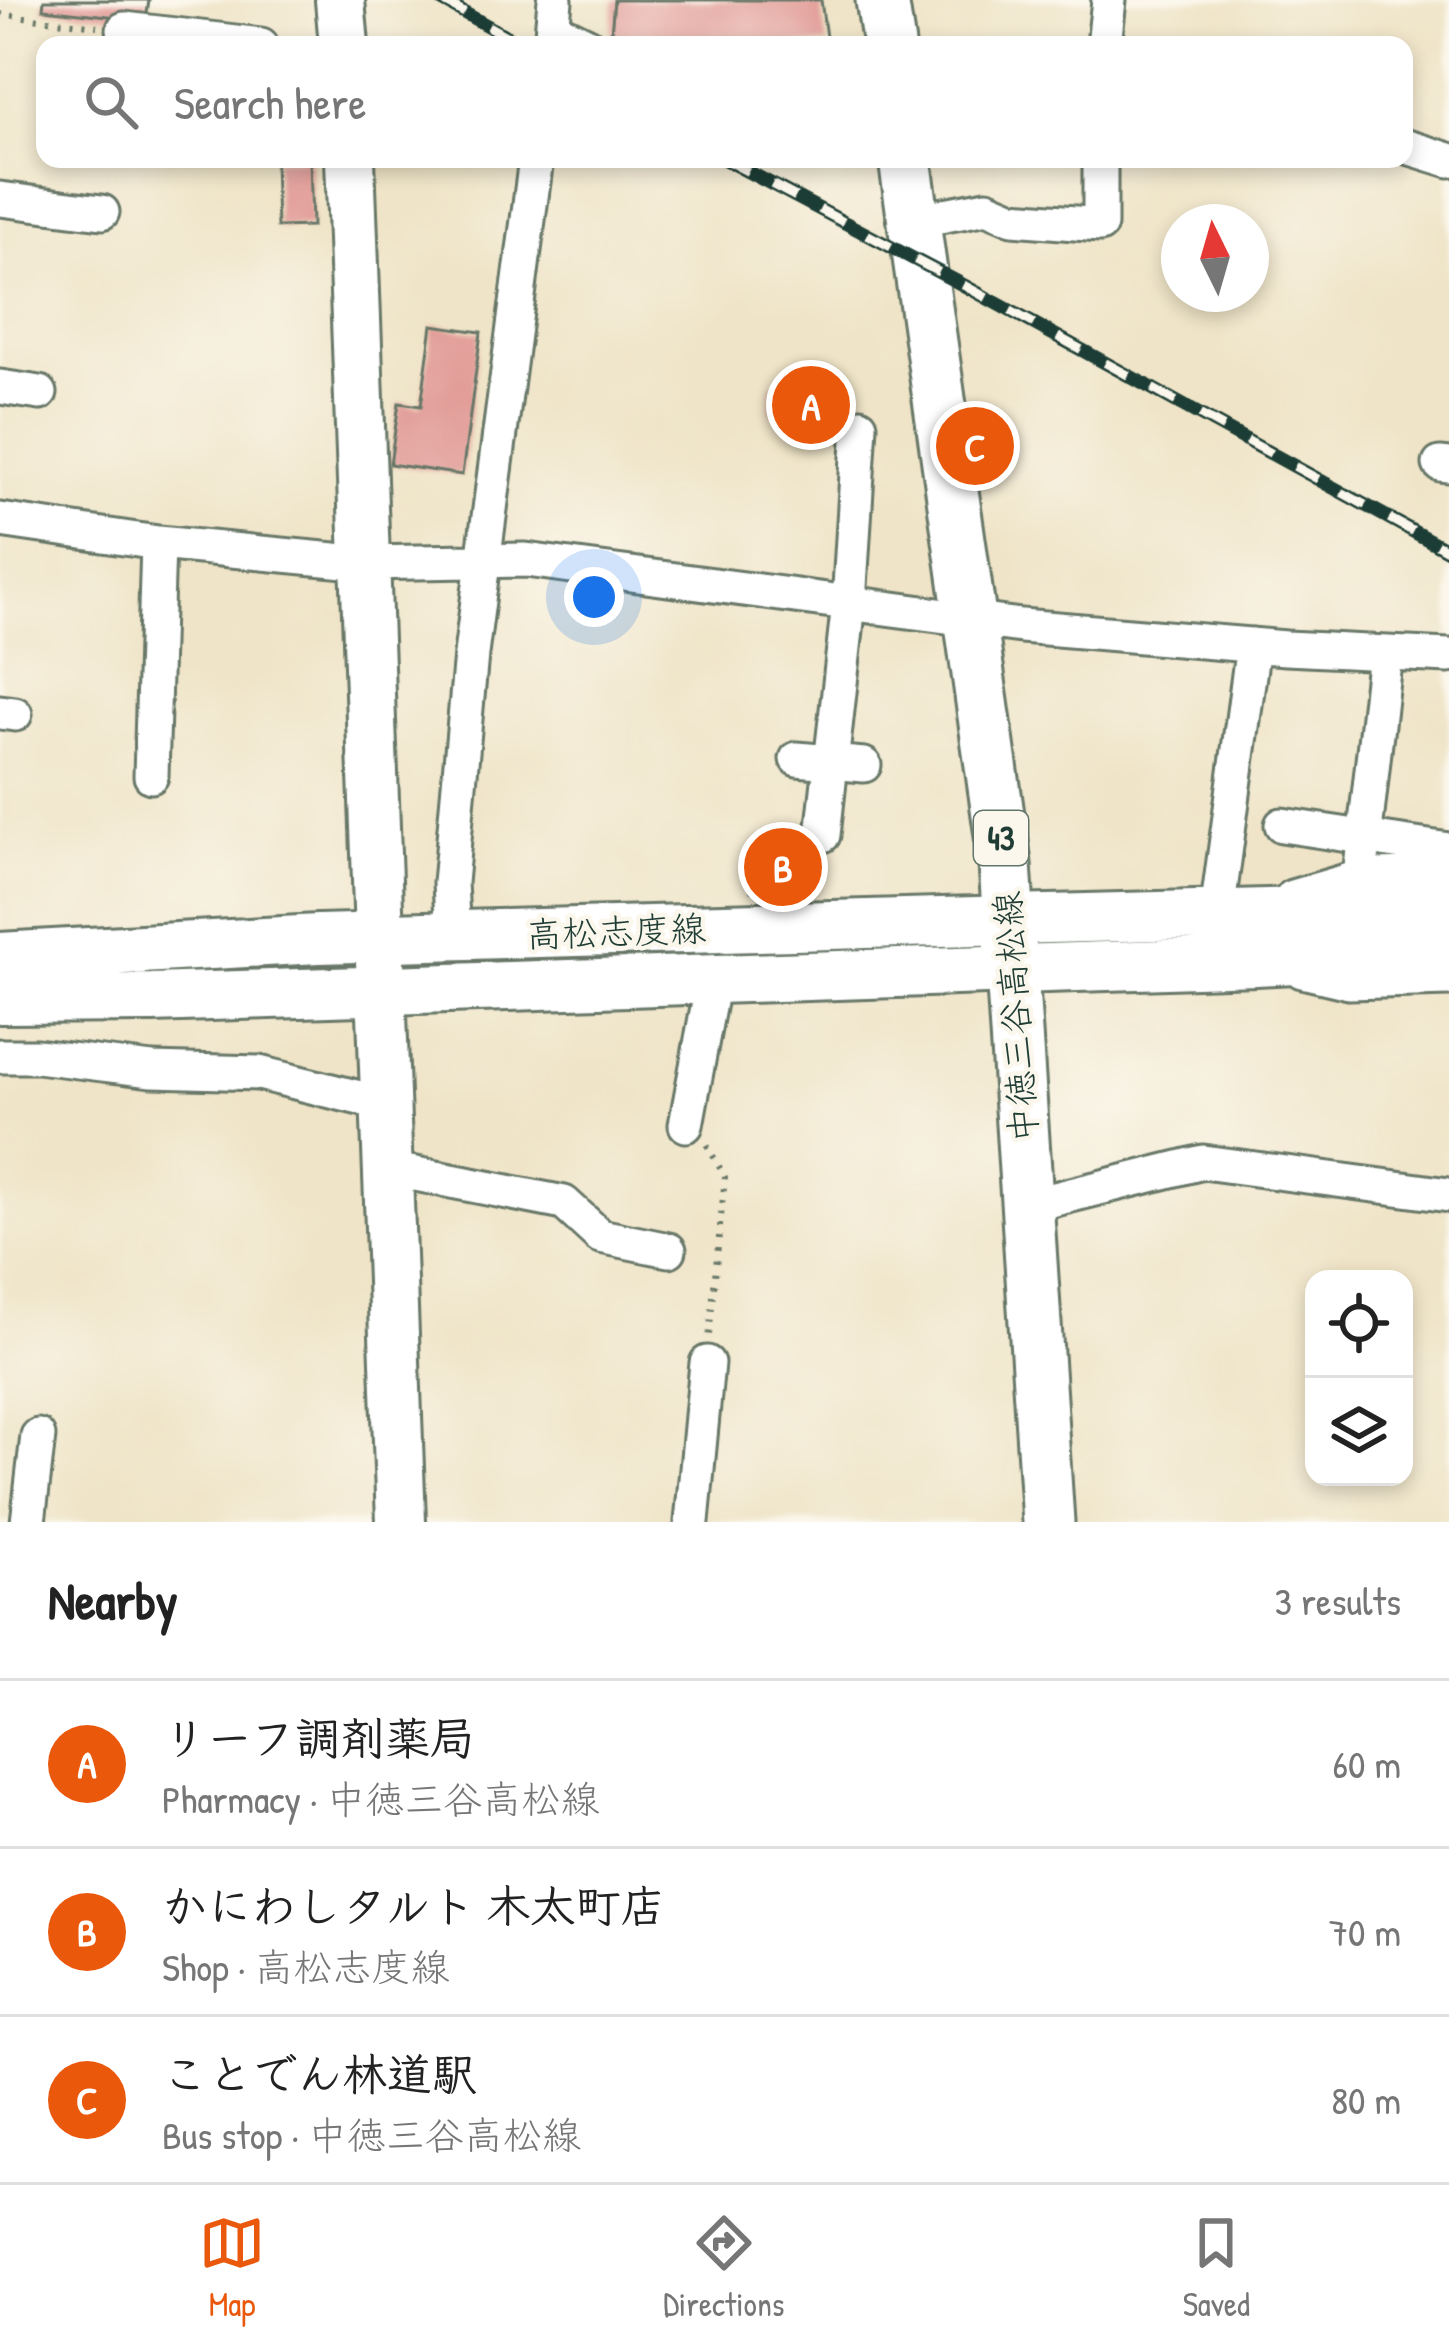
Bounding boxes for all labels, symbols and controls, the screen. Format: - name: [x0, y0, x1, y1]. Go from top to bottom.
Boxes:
- search box: [36, 36, 1413, 168]
- icon: search: [78, 69, 144, 135]
- text: Search here: [174, 72, 366, 133]
- north arrow: [1161, 204, 1269, 312]
- pin: A: [772, 360, 850, 450]
- pin: C: [936, 401, 1014, 491]
- your location: [564, 567, 624, 627]
- road number: 43: [974, 811, 1028, 865]
- pin: B: [744, 822, 822, 912]
- street label: 中徳三谷高松線: [981, 890, 1048, 1144]
- street label: 高松志度線: [525, 903, 707, 958]
- map controls: [1305, 1270, 1413, 1486]
- button: locate: [1305, 1270, 1413, 1378]
- button: layers: [1305, 1378, 1413, 1486]
- text: Nearby: [48, 1566, 178, 1635]
- text: 3 results: [1275, 1574, 1401, 1627]
- text: リーフ調剤薬局: [162, 1707, 475, 1768]
- text: A: [77, 1737, 97, 1790]
- text: 60 m: [1332, 1737, 1401, 1790]
- text: Pharmacy · 中徳三谷高松線: [162, 1772, 600, 1825]
- text: かにわしタルト 木太町店: [162, 1875, 666, 1936]
- text: B: [77, 1905, 97, 1958]
- text: 70 m: [1329, 1905, 1401, 1958]
- text: Shop · 高松志度線: [162, 1940, 449, 1993]
- text: ことでん林道駅: [162, 2043, 477, 2104]
- text: C: [76, 2073, 98, 2126]
- text: 80 m: [1331, 2073, 1401, 2126]
- text: Bus stop · 中徳三谷高松線: [162, 2108, 581, 2161]
- tab: Map: [199, 2210, 265, 2326]
- tab: Directions: [663, 2210, 785, 2326]
- tab: Saved: [1183, 2210, 1250, 2326]

